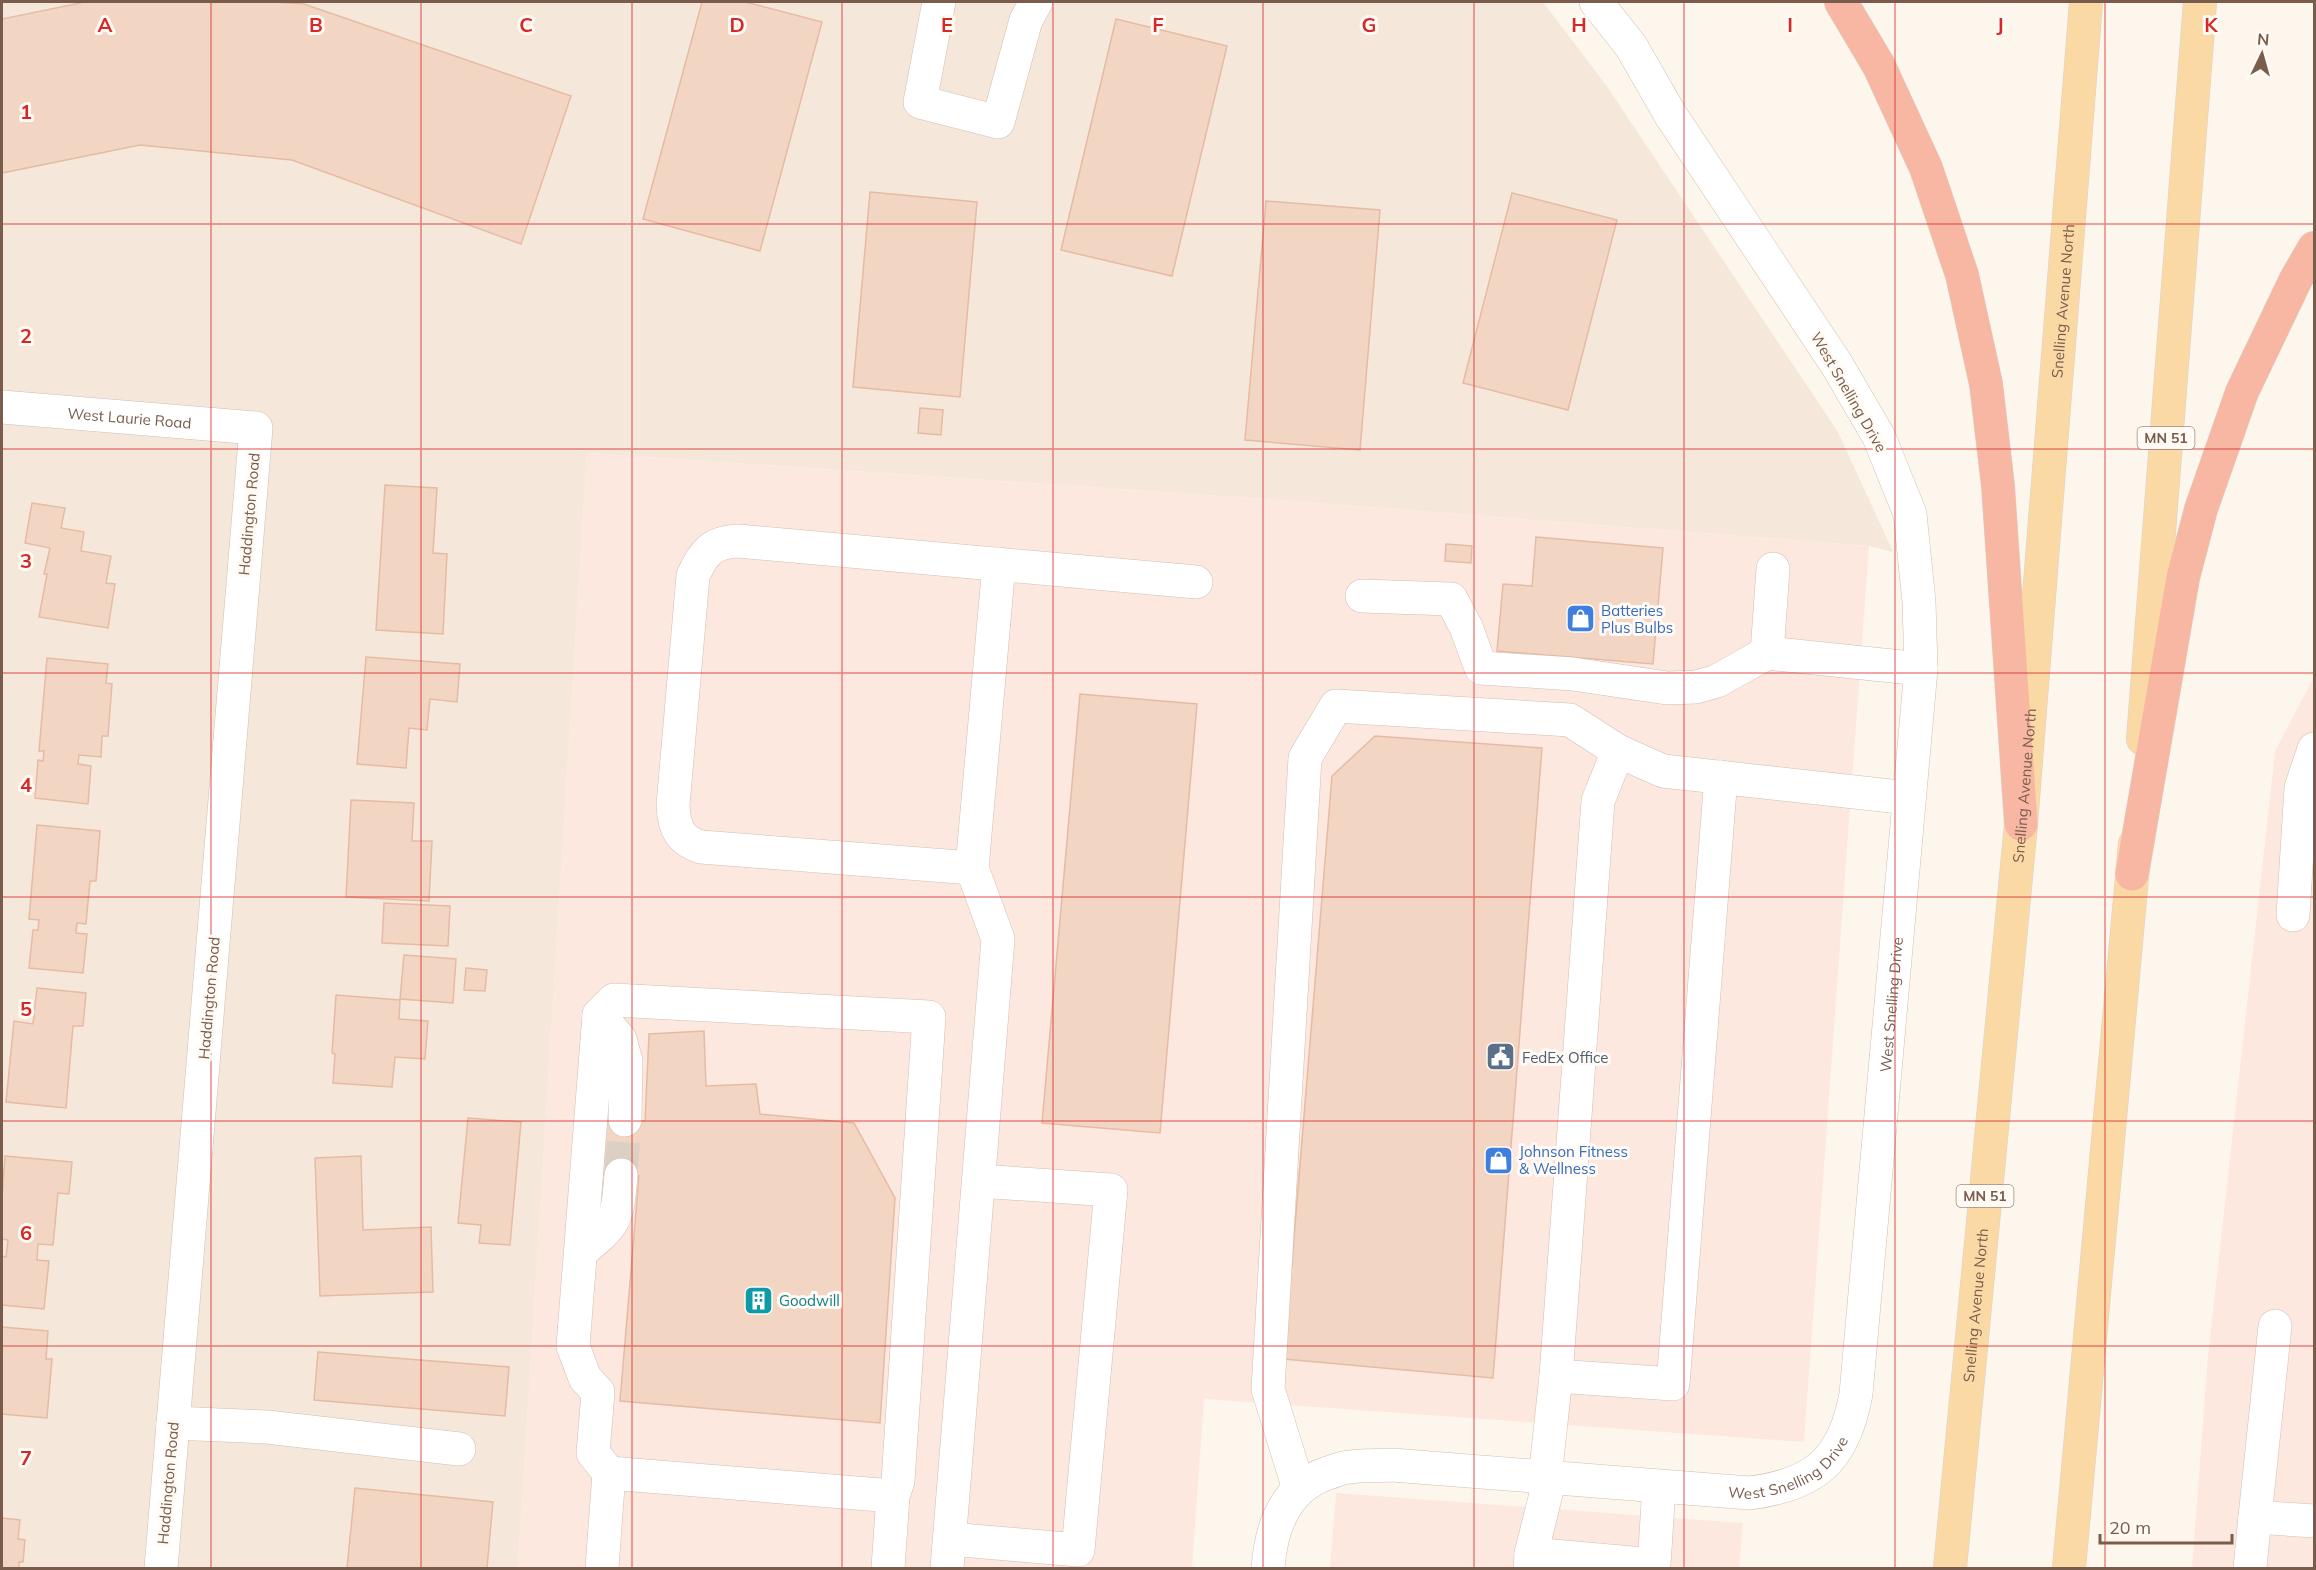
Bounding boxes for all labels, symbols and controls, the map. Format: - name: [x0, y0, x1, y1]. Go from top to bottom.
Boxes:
- text: A: [98, 12, 113, 37]
- text: B: [309, 12, 323, 37]
- text: C: [519, 12, 533, 37]
- text: D: [729, 12, 745, 37]
- text: E: [941, 12, 953, 37]
- text: F: [1152, 12, 1164, 37]
- text: G: [1362, 12, 1376, 37]
- text: H: [1571, 12, 1587, 37]
- text: I: [1787, 12, 1793, 37]
- text: J: [1996, 12, 2004, 37]
- text: K: [2204, 12, 2218, 37]
- north arrow: [2232, 24, 2292, 84]
- text: N: [2256, 29, 2270, 50]
- text: 1: [20, 99, 32, 124]
- street label: Snelling Avenue North: [2047, 223, 2078, 379]
- text: 2: [20, 323, 32, 348]
- street label: West Snelling Drive: [1807, 329, 1891, 455]
- street label: West Laurie Road: [67, 403, 192, 432]
- road number: MN 51: [2138, 427, 2194, 449]
- street label: Haddington Road: [234, 452, 264, 576]
- text: 3: [20, 548, 32, 573]
- place label: Batteries Plus Bulbs: [1601, 601, 1673, 637]
- shop icon: Batteries Plus Bulbs: [1564, 603, 1596, 635]
- street label: Snelling Avenue North: [2008, 708, 2040, 863]
- text: 4: [20, 772, 32, 797]
- street label: Haddington Road: [194, 936, 224, 1060]
- street label: West Snelling Drive: [1875, 936, 1906, 1073]
- text: 5: [20, 996, 32, 1021]
- public building icon: FedEx Office: [1485, 1041, 1517, 1073]
- place label: FedEx Office: [1522, 1048, 1609, 1067]
- place label: Johnson Fitness & Wellness: [1519, 1142, 1628, 1178]
- shop icon: Johnson Fitness & Wellness: [1482, 1144, 1514, 1176]
- road number: MN 51: [1956, 1185, 2014, 1207]
- text: 6: [20, 1220, 32, 1245]
- street label: Snelling Avenue North: [1958, 1227, 1992, 1383]
- building icon: Goodwill: [742, 1284, 774, 1316]
- place label: Goodwill: [779, 1291, 840, 1310]
- street label: Haddington Road: [153, 1421, 183, 1545]
- street label: West Snelling Drive: [1728, 1433, 1852, 1503]
- text: 7: [20, 1445, 32, 1470]
- scale bar: [2100, 1507, 2232, 1545]
- text: 20 m: [2109, 1516, 2151, 1539]

